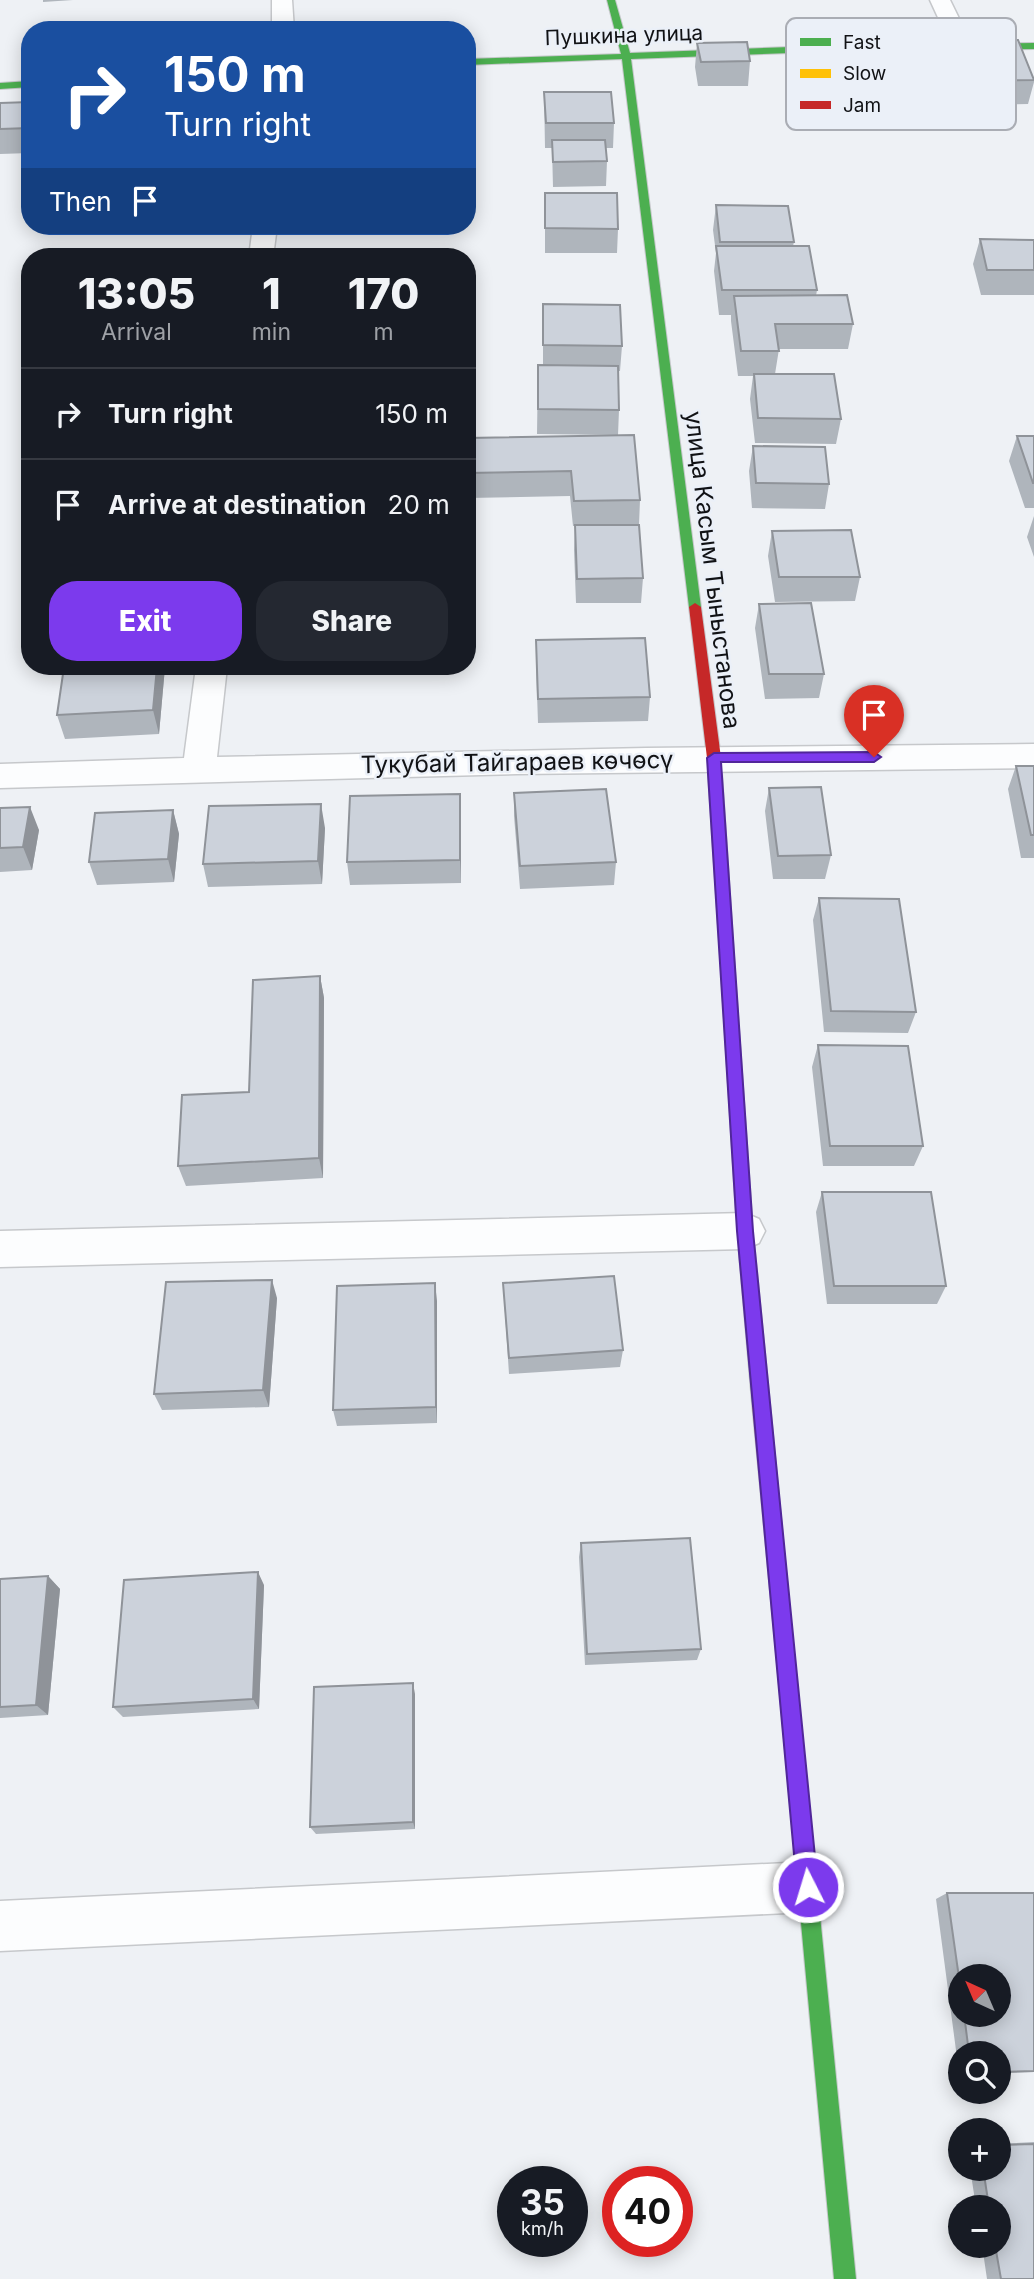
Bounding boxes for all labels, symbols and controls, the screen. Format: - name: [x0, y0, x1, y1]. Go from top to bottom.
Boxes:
- legend: [786, 18, 1016, 130]
- street label: Пушкина улица: [544, 20, 704, 50]
- text: Fast: [843, 31, 881, 54]
- text: 150 m: [164, 45, 306, 104]
- icon: right: [49, 49, 140, 140]
- text: Slow: [843, 62, 886, 85]
- text: Jam: [843, 94, 881, 117]
- text: Turn right: [164, 105, 311, 144]
- icon: arrive: [126, 182, 164, 220]
- text: Then: [49, 186, 112, 217]
- text: 13:05: [78, 268, 195, 319]
- text: 1: [262, 268, 281, 319]
- text: 170: [348, 268, 419, 319]
- text: Arrival: [101, 318, 172, 346]
- text: min: [252, 318, 291, 346]
- text: m: [373, 318, 394, 346]
- icon: right: [49, 395, 87, 433]
- text: Turn right: [108, 398, 233, 429]
- text: 150 m: [375, 398, 448, 429]
- street label: улица Касым Тыныстанова: [679, 409, 747, 731]
- icon: arrive: [49, 486, 87, 524]
- text: Arrive at destination: [108, 489, 367, 520]
- text: 20 m: [388, 489, 450, 520]
- button: Exit: [49, 581, 242, 661]
- button: Share: [256, 581, 448, 661]
- pin: [844, 685, 904, 757]
- icon: arrive: [855, 696, 893, 734]
- street label: Тукубай Тайгараев көчөсү: [360, 745, 674, 779]
- position arrow: [771, 1850, 845, 1924]
- north arrow: [948, 1964, 1012, 2026]
- map controls: [948, 1964, 1011, 2258]
- button: search: [948, 2041, 1011, 2104]
- button: +: [948, 2118, 1011, 2181]
- speed limit sign: 40: [602, 2166, 693, 2257]
- text: 35: [520, 2181, 565, 2223]
- button: −: [948, 2195, 1011, 2258]
- text: km/h: [521, 2218, 564, 2239]

